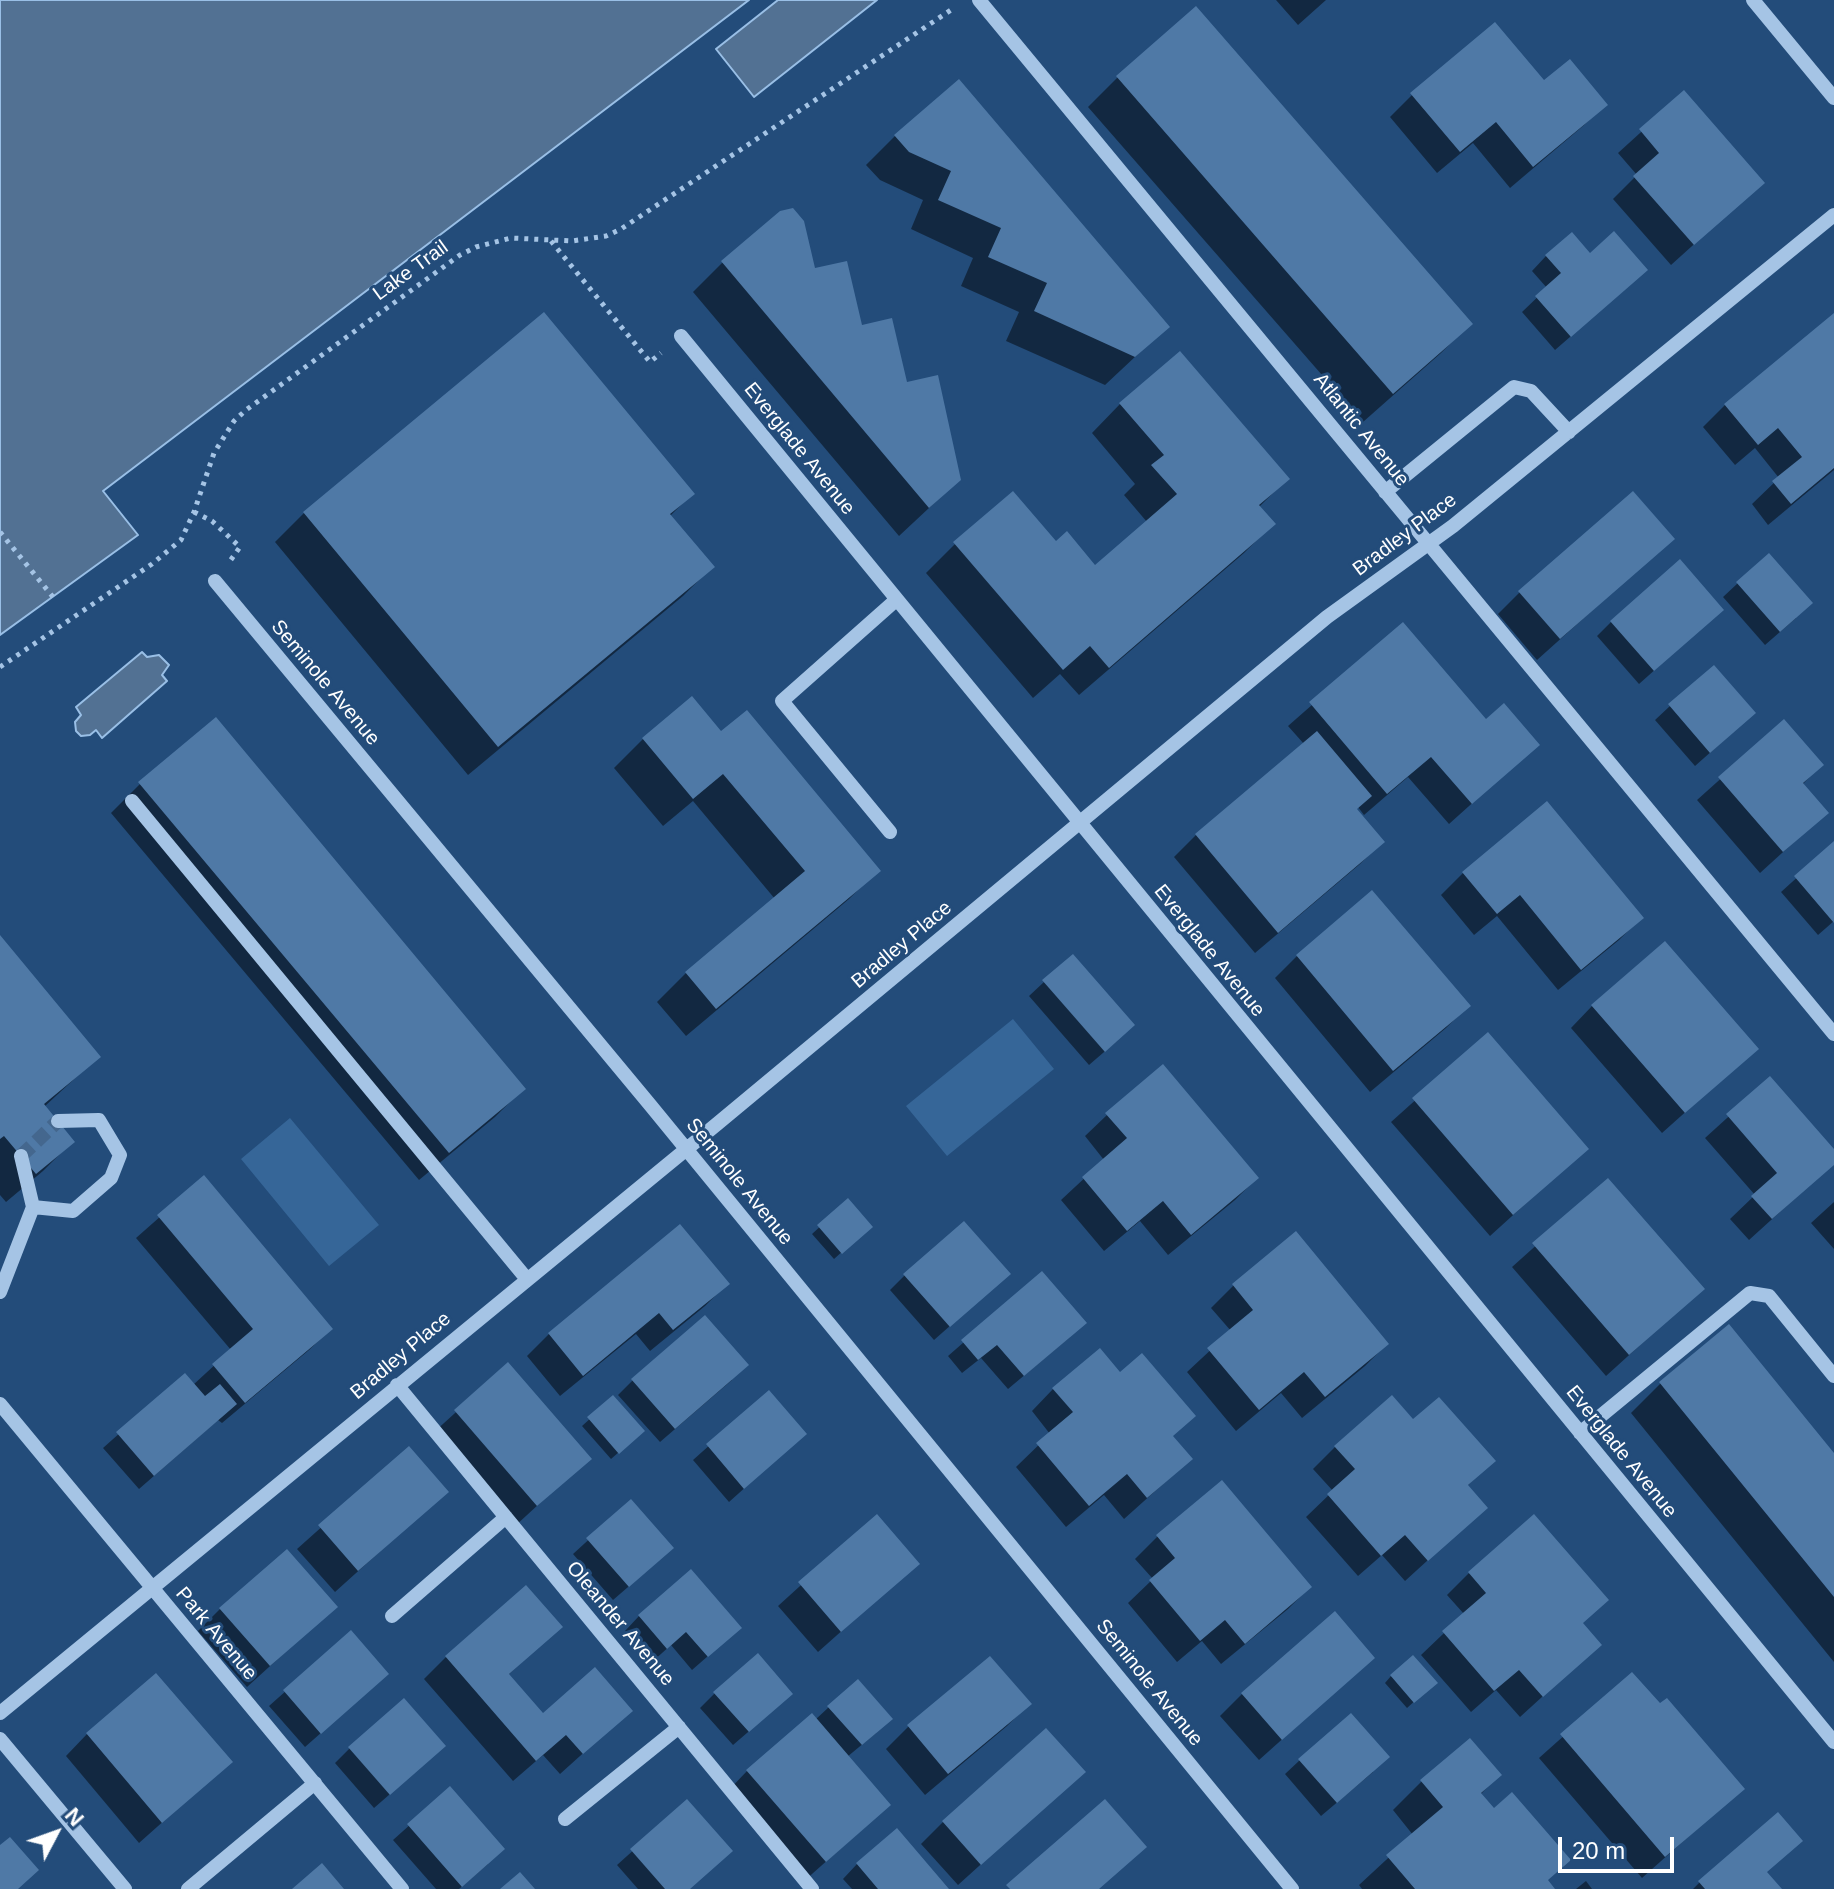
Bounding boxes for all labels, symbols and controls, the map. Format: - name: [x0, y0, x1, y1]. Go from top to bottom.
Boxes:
- street label: Lake Trail: [369, 236, 453, 306]
- street label: Atlantic Avenue: [1308, 369, 1414, 491]
- street label: Everglade Avenue: [738, 378, 860, 520]
- street label: Bradley Place: [1349, 488, 1461, 582]
- street label: Seminole Avenue: [266, 615, 384, 751]
- street label: Everglade Avenue: [1148, 880, 1270, 1022]
- street label: Bradley Place: [847, 896, 957, 994]
- street label: Seminole Avenue: [680, 1114, 798, 1250]
- street label: Bradley Place: [346, 1307, 456, 1405]
- street label: Everglade Avenue: [1560, 1381, 1682, 1523]
- street label: Oleander Avenue: [561, 1557, 679, 1691]
- street label: Park Avenue: [170, 1583, 262, 1685]
- street label: Seminole Avenue: [1090, 1615, 1208, 1751]
- north arrow: [16, 1793, 96, 1873]
- text: N: [60, 1803, 89, 1831]
- scale bar: [1562, 1821, 1678, 1871]
- text: 20 m: [1572, 1837, 1625, 1864]

